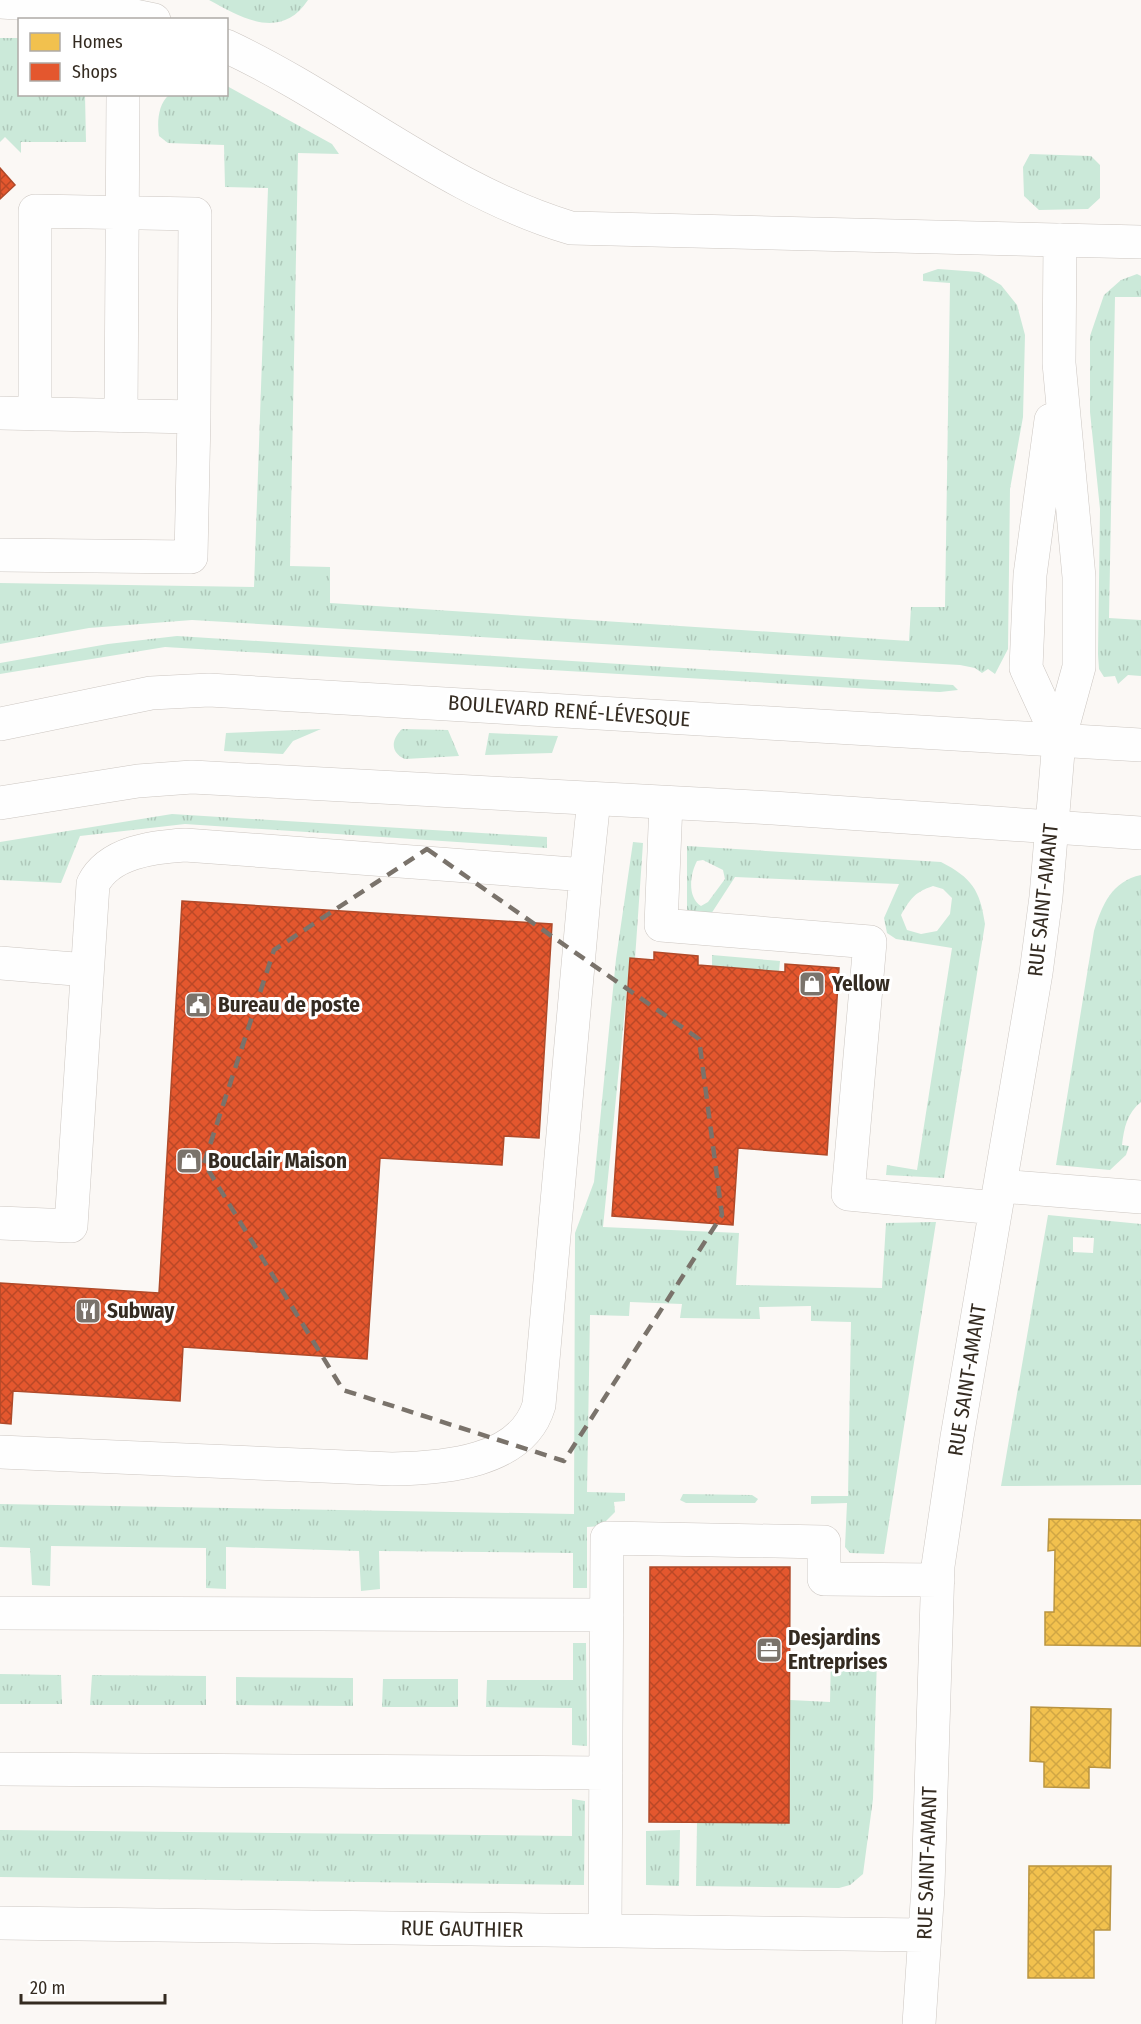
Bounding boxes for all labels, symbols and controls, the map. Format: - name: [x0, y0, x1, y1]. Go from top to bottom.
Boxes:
- legend: [18, 18, 228, 96]
- text: Homes: [72, 31, 123, 53]
- text: Shops: [72, 61, 117, 83]
- street label: BOULEVARD RENÉ-LÉVESQUE: [447, 690, 691, 732]
- street label: RUE SAINT-AMANT: [1022, 822, 1064, 978]
- shop icon: Yellow: [797, 969, 827, 999]
- place label: Yellow: [831, 971, 890, 997]
- public building icon: Bureau de poste: [183, 990, 213, 1020]
- place label: Bureau de poste: [218, 992, 360, 1018]
- shop icon: Bouclair Maison: [174, 1146, 204, 1176]
- place label: Bouclair Maison: [208, 1148, 347, 1174]
- restaurant icon: Subway: [73, 1296, 103, 1326]
- place label: Subway: [107, 1298, 175, 1324]
- street label: RUE SAINT-AMANT: [942, 1302, 992, 1458]
- place label: Desjardins Entreprises: [788, 1625, 887, 1675]
- office icon: Desjardins Entreprises: [754, 1635, 784, 1665]
- street label: RUE SAINT-AMANT: [911, 1785, 943, 1940]
- street label: RUE GAUTHIER: [400, 1915, 524, 1943]
- scale bar: [21, 1967, 165, 2005]
- text: 20 m: [30, 1977, 65, 1999]

